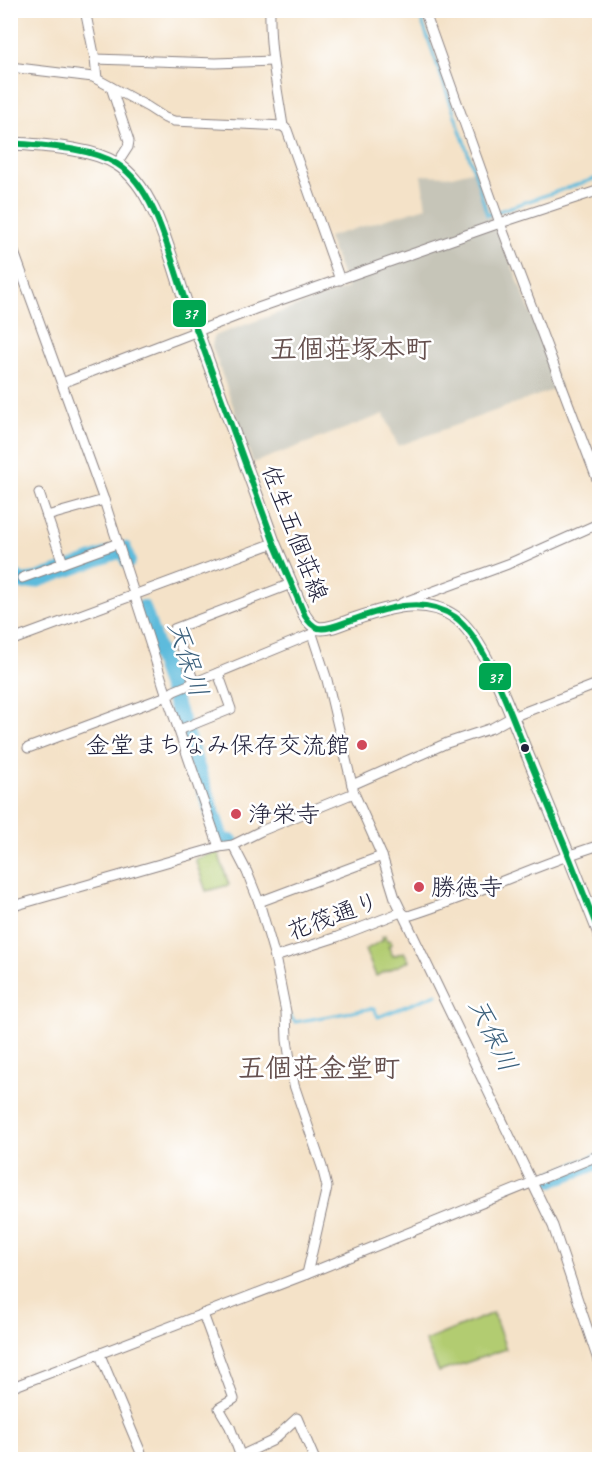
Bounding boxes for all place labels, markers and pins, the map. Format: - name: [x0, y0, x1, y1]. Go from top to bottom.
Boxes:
- place label: 金堂まちなみ保存交流館: [86, 730, 350, 760]
- marker: 金堂まちなみ保存交流館: [355, 738, 369, 752]
- unlabelled marker: [519, 742, 531, 754]
- place label: 浄栄寺: [248, 799, 320, 829]
- marker: 浄栄寺: [229, 807, 243, 821]
- place label: 勝徳寺: [431, 872, 503, 902]
- marker: 勝徳寺: [412, 880, 426, 894]

